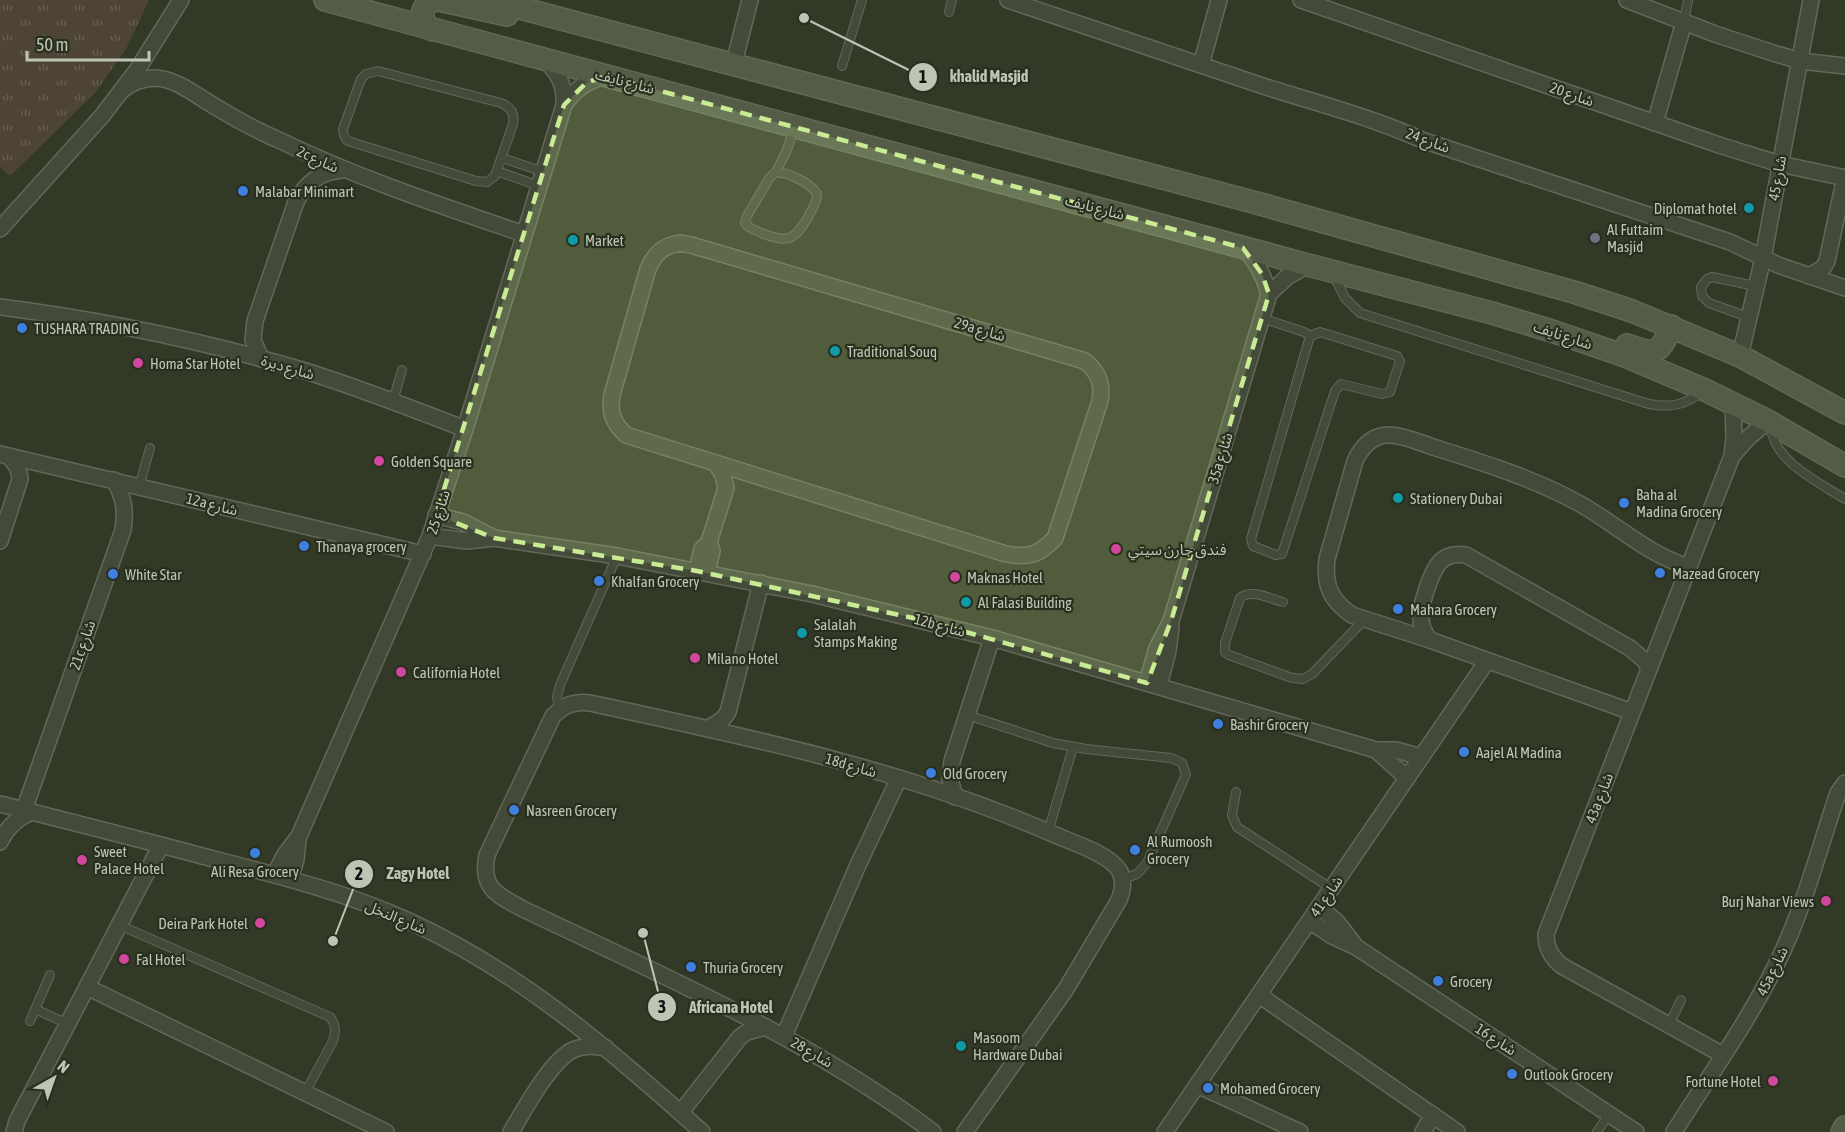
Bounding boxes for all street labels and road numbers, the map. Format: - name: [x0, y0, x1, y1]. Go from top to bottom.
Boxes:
- street label: شارع نايف: [592, 65, 657, 101]
- street label: شارع 20: [1546, 79, 1596, 113]
- street label: شارع 24: [1402, 124, 1452, 160]
- street label: 2c شارع: [293, 142, 342, 179]
- street label: شارع 45: [1765, 154, 1793, 203]
- street label: شارع نايف: [1062, 191, 1127, 227]
- street label: 29a شارع: [951, 314, 1008, 348]
- street label: شارع نايف: [1530, 318, 1595, 356]
- street label: شارع ديرة: [258, 351, 317, 387]
- street label: 35a شارع: [1204, 430, 1240, 487]
- street label: شارع 25: [423, 488, 457, 537]
- street label: 12a شارع: [184, 489, 240, 523]
- street label: 12b شارع: [911, 610, 968, 644]
- street label: 21c شارع: [66, 618, 102, 673]
- street label: 18d شارع: [822, 750, 879, 784]
- street label: 43a شارع: [1582, 770, 1620, 827]
- street label: شارع 41: [1306, 872, 1349, 922]
- street label: شارع النخل: [361, 897, 429, 941]
- street label: 45a شارع: [1753, 944, 1795, 1000]
- street label: شارع 16: [1470, 1020, 1520, 1062]
- street label: شارع 28: [786, 1033, 836, 1074]

